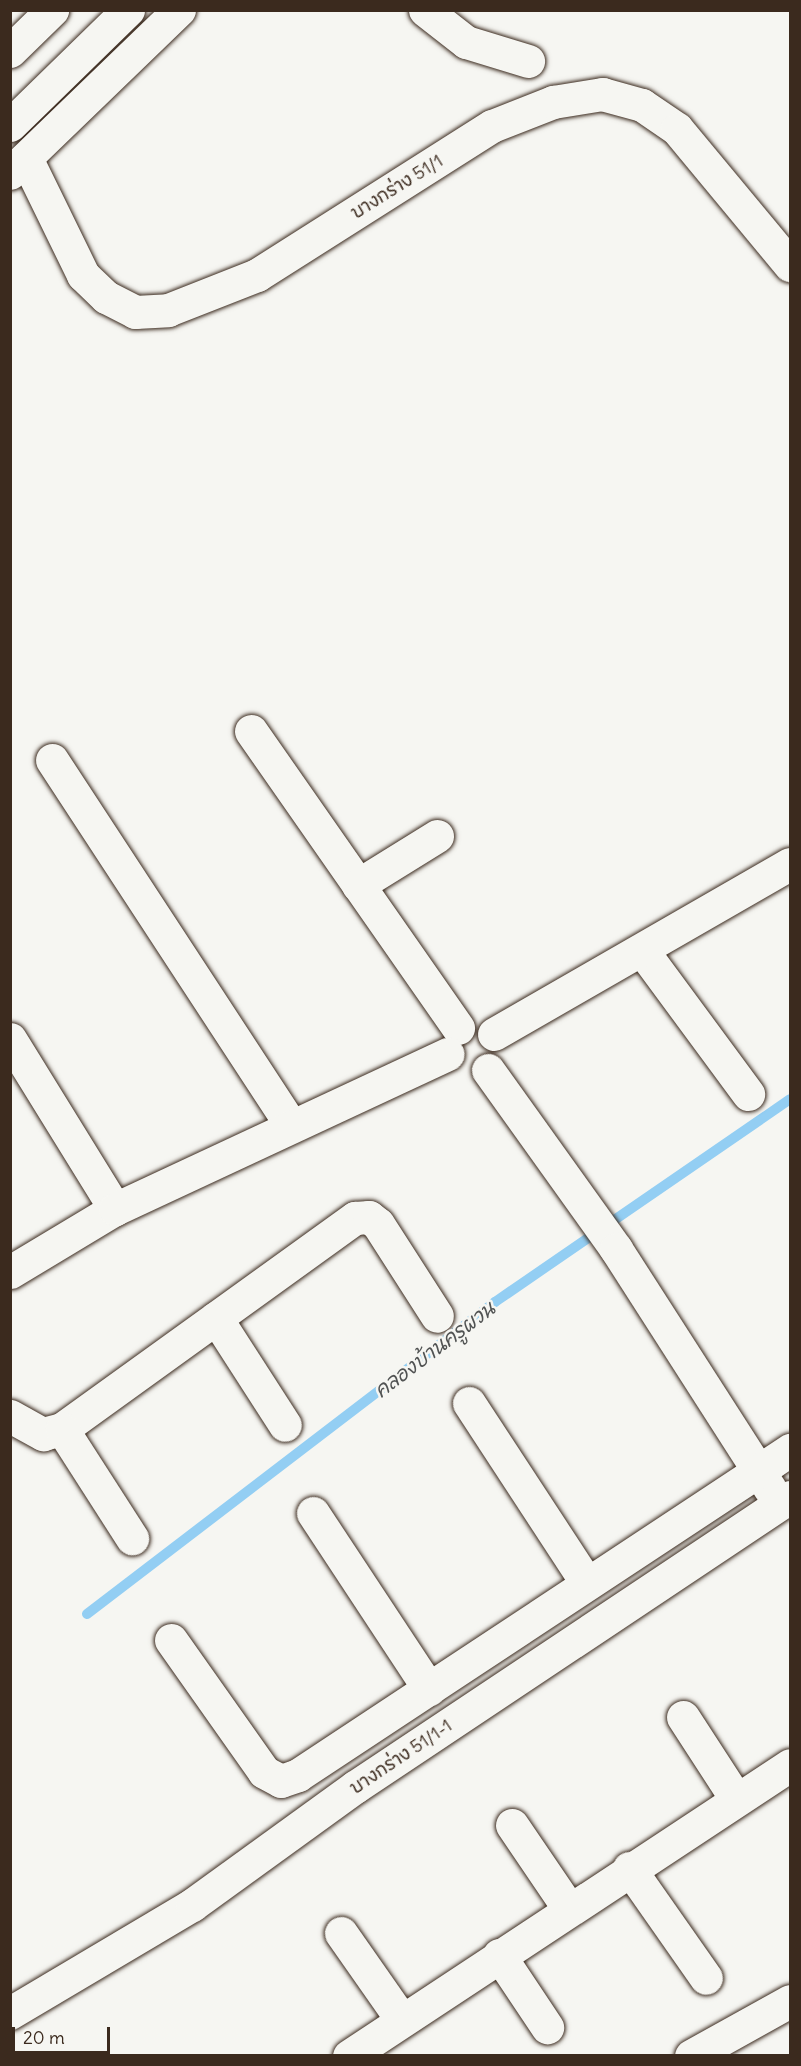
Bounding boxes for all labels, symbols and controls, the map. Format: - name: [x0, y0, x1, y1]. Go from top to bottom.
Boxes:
- street label: บางกร่าง 51/1: [347, 150, 447, 224]
- water label: คลองบ้านครูผวน: [369, 1296, 499, 1402]
- street label: บางกร่าง 51/1-1: [346, 1715, 456, 1799]
- scale bar: [15, 2015, 112, 2053]
- text: 20 m: [23, 2026, 65, 2049]

